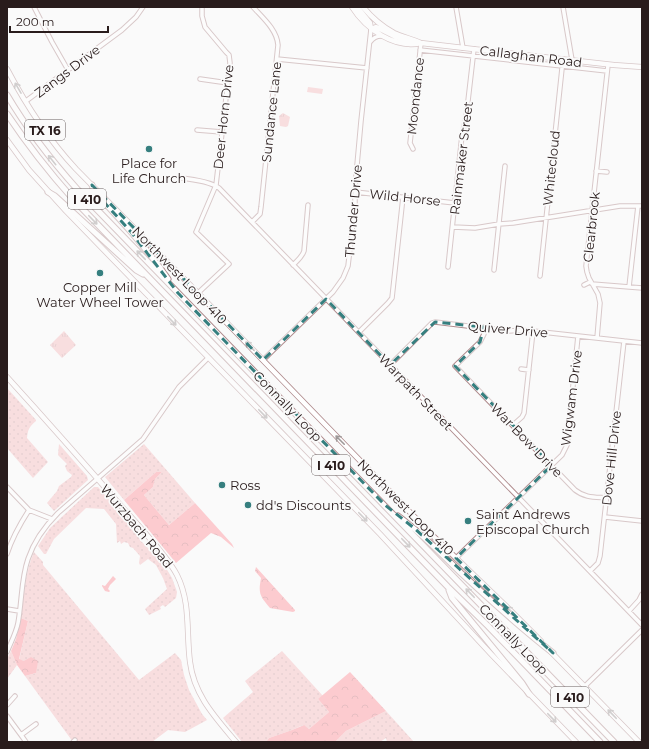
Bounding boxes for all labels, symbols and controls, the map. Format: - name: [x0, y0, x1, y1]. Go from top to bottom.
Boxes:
- scale bar: [10, 8, 108, 34]
- text: 200 m: [16, 14, 55, 29]
- street label: Zangs Drive: [31, 41, 103, 101]
- street label: Callaghan Road: [479, 42, 583, 70]
- street label: Moondance: [403, 56, 427, 136]
- street label: Sundance Lane: [258, 61, 284, 163]
- street label: Deer Horn Drive: [210, 64, 236, 170]
- one-way arrow: [13, 82, 21, 94]
- street label: Rainmaker Street: [446, 100, 476, 216]
- road number: TX 16: [25, 120, 65, 140]
- street label: Whitecloud: [539, 130, 563, 206]
- marker: Place for Life Church: [144, 144, 154, 154]
- one-way arrow: [48, 154, 57, 165]
- place label: Place for Life Church: [112, 155, 186, 186]
- street label: Thunder Drive: [341, 164, 365, 258]
- street label: Wild Horse: [369, 185, 442, 209]
- road number: I 410: [68, 189, 106, 209]
- street label: Clearbrook: [579, 191, 603, 263]
- one-way arrow: [89, 215, 98, 225]
- street label: Northwest Loop 410: [129, 223, 231, 327]
- one-way arrow: [136, 250, 146, 260]
- marker: Copper Mill Water Wheel Tower: [95, 268, 105, 278]
- place label: Copper Mill Water Wheel Tower: [36, 279, 164, 310]
- one-way arrow: [167, 316, 177, 326]
- street label: Quiver Drive: [467, 318, 549, 340]
- one-way arrow: [245, 341, 254, 351]
- street label: Wigwam Drive: [557, 349, 585, 447]
- street label: Warpath Street: [376, 351, 456, 433]
- street label: Connally Loop: [250, 367, 326, 445]
- street label: War Bow Drive: [488, 400, 566, 480]
- one-way arrow: [258, 409, 268, 419]
- street label: Dove Hill Drive: [598, 410, 624, 506]
- one-way arrow: [335, 435, 345, 445]
- road number: I 410: [312, 455, 350, 475]
- street label: Northwest Loop 410: [354, 455, 458, 559]
- place label: Ross: [230, 477, 260, 493]
- marker: Ross: [217, 480, 227, 490]
- street label: Wurzbach Road: [97, 481, 177, 571]
- place label: dd's Discounts: [256, 497, 351, 513]
- marker: dd's Discounts: [243, 500, 253, 510]
- place label: Saint Andrews Episcopal Church: [476, 506, 590, 537]
- one-way arrow: [358, 512, 368, 522]
- marker: Saint Andrews Episcopal Church: [463, 516, 473, 526]
- one-way arrow: [401, 538, 411, 548]
- one-way arrow: [465, 588, 474, 598]
- street label: Connally Loop: [476, 600, 552, 678]
- one-way arrow: [506, 606, 516, 616]
- road number: I 410: [551, 687, 589, 707]
- one-way arrow: [607, 709, 617, 719]
- one-way arrow: [547, 713, 557, 723]

